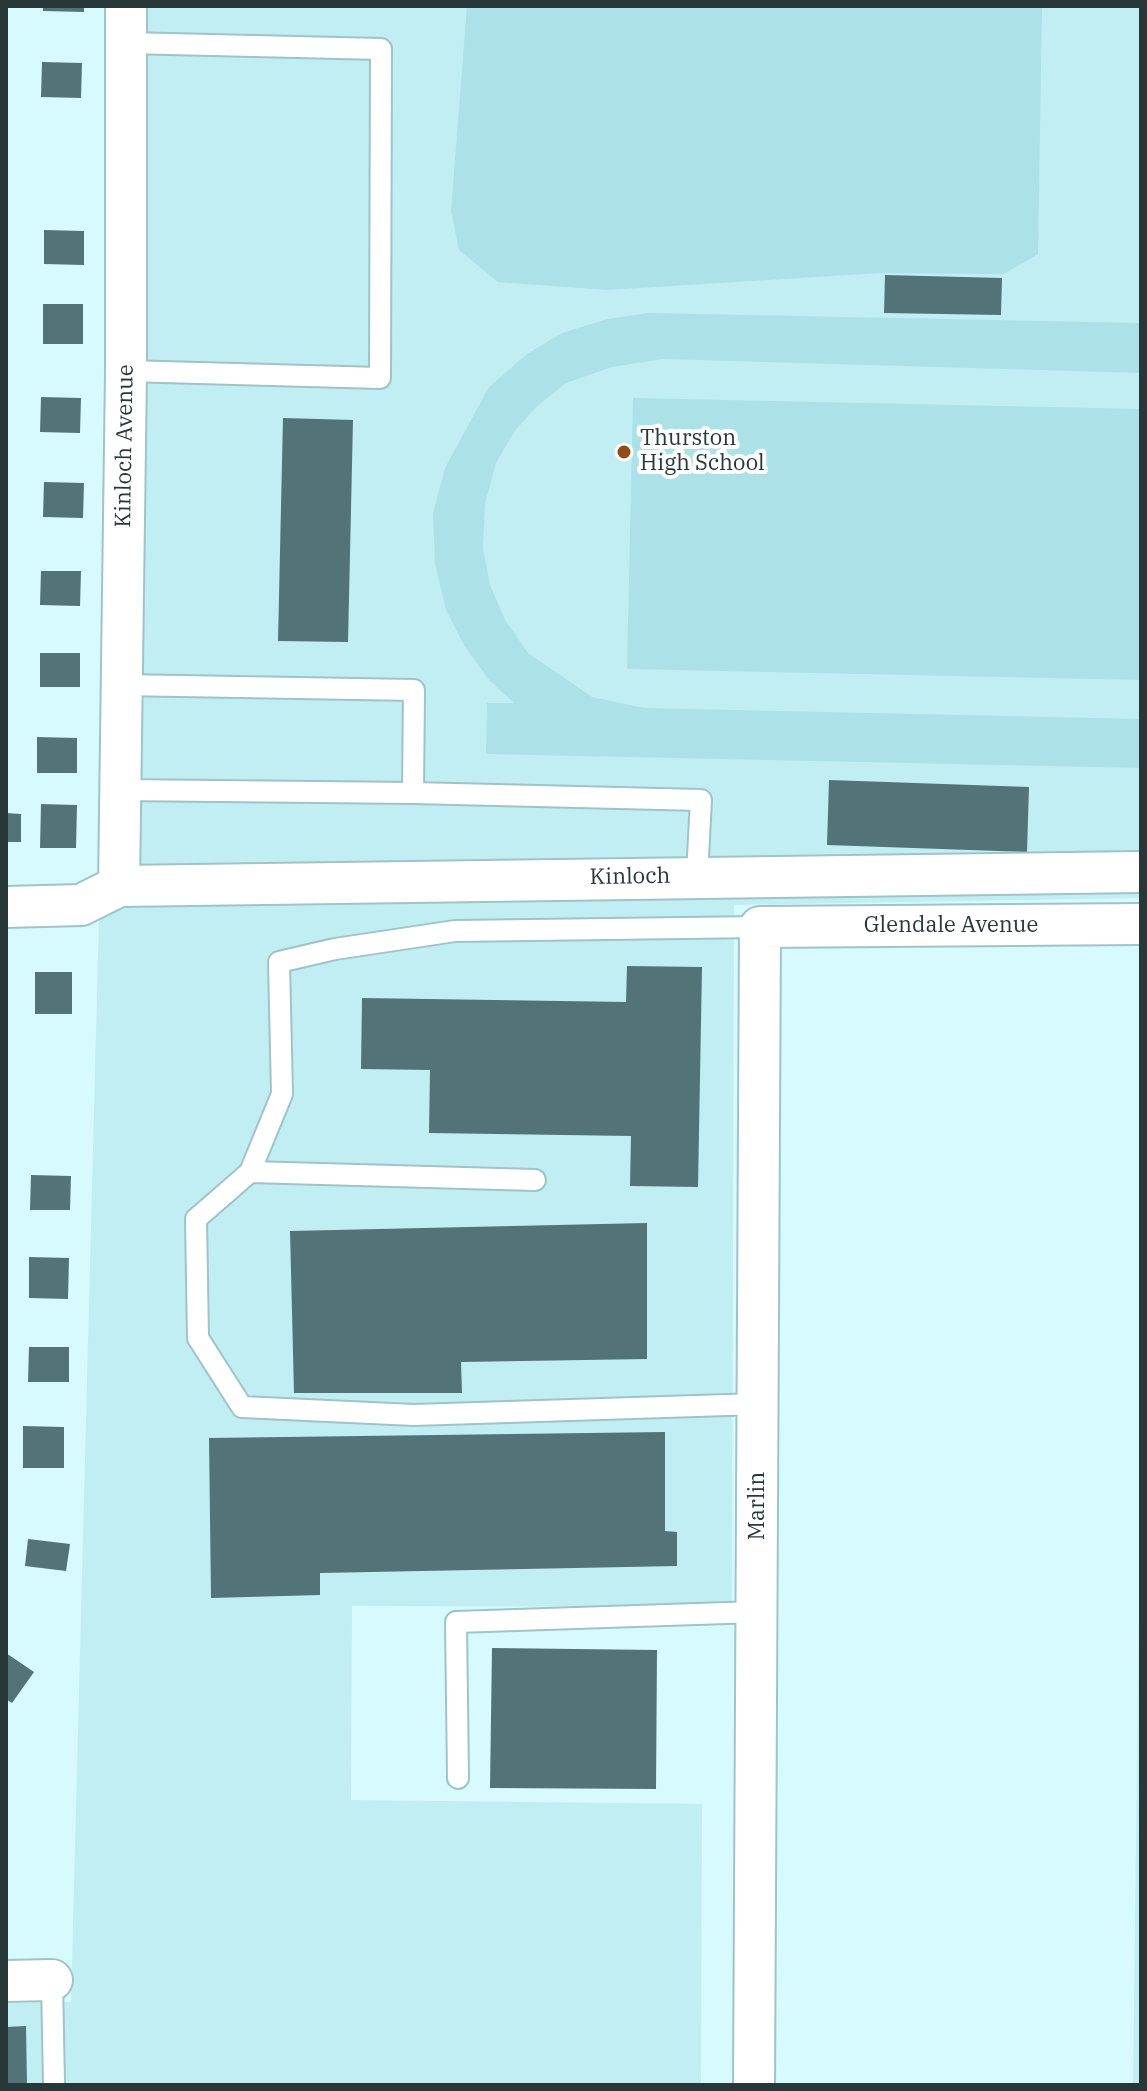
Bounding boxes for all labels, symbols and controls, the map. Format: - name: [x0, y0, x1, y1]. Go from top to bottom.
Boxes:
- street label: Kinloch Avenue: [110, 364, 140, 528]
- place label: Thurston High School: [640, 426, 765, 478]
- marker: Thurston High School: [615, 443, 633, 461]
- street label: Kinloch: [589, 863, 671, 891]
- street label: Glendale Avenue: [864, 913, 1038, 939]
- street label: Marlin: [745, 1472, 771, 1540]

